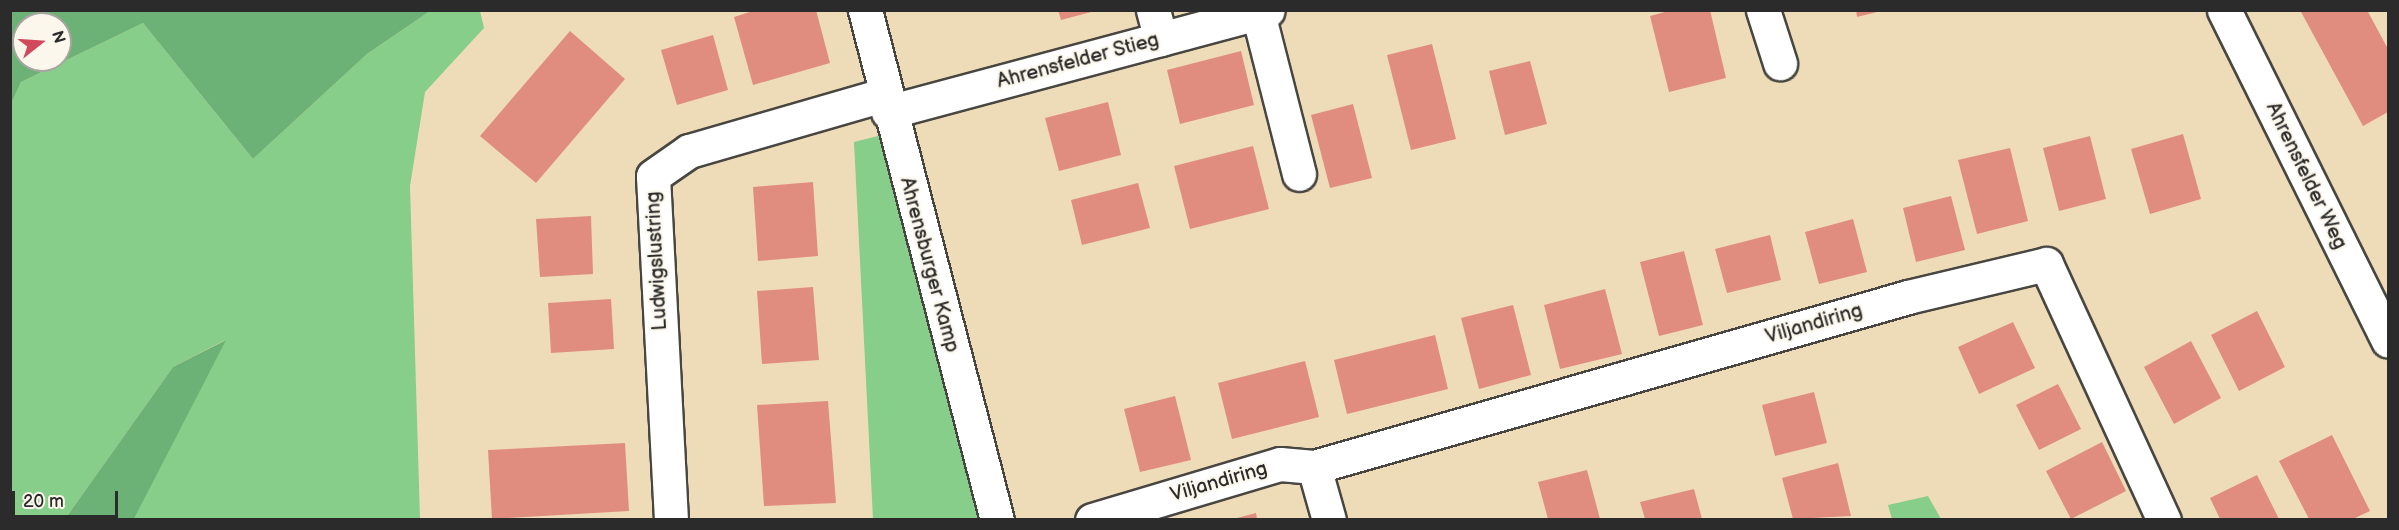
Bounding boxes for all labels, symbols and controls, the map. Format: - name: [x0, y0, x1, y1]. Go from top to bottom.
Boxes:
- north arrow: [12, 12, 72, 72]
- street label: Ahrensfelder Stieg: [994, 28, 1162, 94]
- text: N: [47, 29, 69, 46]
- street label: Ahrensfelder Weg: [2260, 98, 2352, 254]
- street label: Ahrensburger Kamp: [894, 175, 964, 355]
- street label: Ludwigslustring: [641, 191, 673, 331]
- street label: Viljandiring: [1763, 299, 1865, 349]
- street label: Viljandiring: [1168, 457, 1270, 507]
- scale bar: [15, 479, 122, 517]
- text: 20 m: [23, 491, 64, 512]

